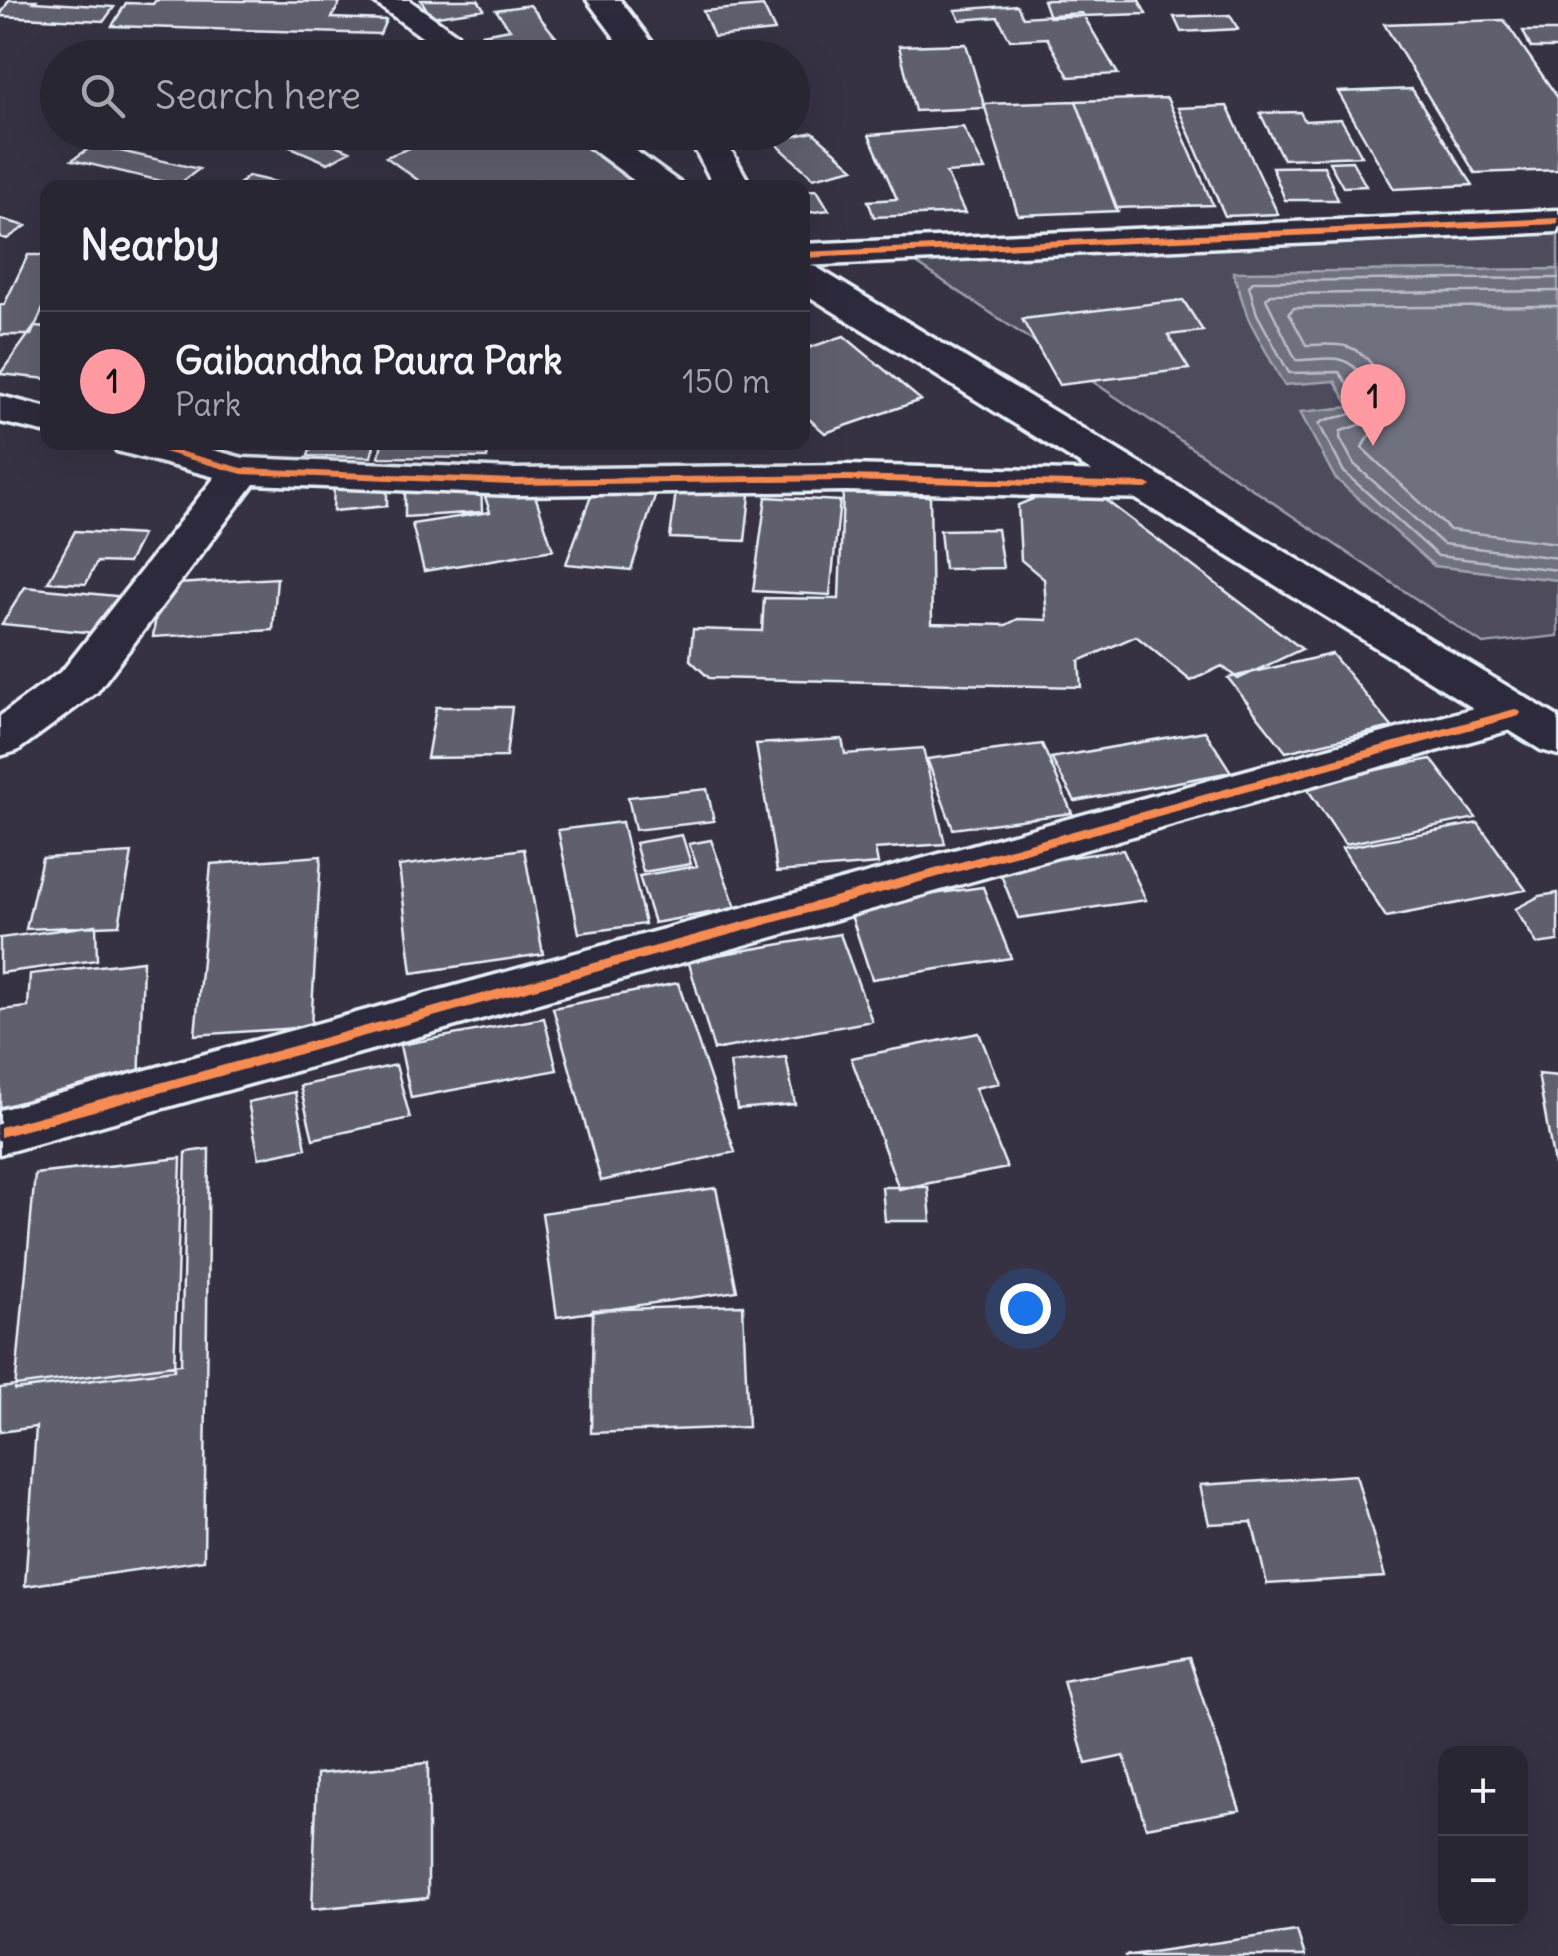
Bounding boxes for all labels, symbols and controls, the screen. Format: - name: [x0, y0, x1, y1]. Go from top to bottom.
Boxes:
- search box: [40, 40, 810, 150]
- icon: search: [75, 68, 130, 123]
- text: Search here: [155, 72, 361, 119]
- text: Nearby: [80, 219, 219, 271]
- text: Gaibandha Paura Park: [175, 337, 562, 384]
- text: 1: [106, 361, 119, 402]
- text: 150 m: [682, 361, 770, 402]
- pin: 1: [1340, 364, 1406, 446]
- text: Park: [175, 384, 241, 425]
- your location: [1000, 1283, 1051, 1334]
- map controls: [1438, 1746, 1528, 1926]
- button: +: [1438, 1746, 1528, 1836]
- button: −: [1438, 1836, 1528, 1926]

